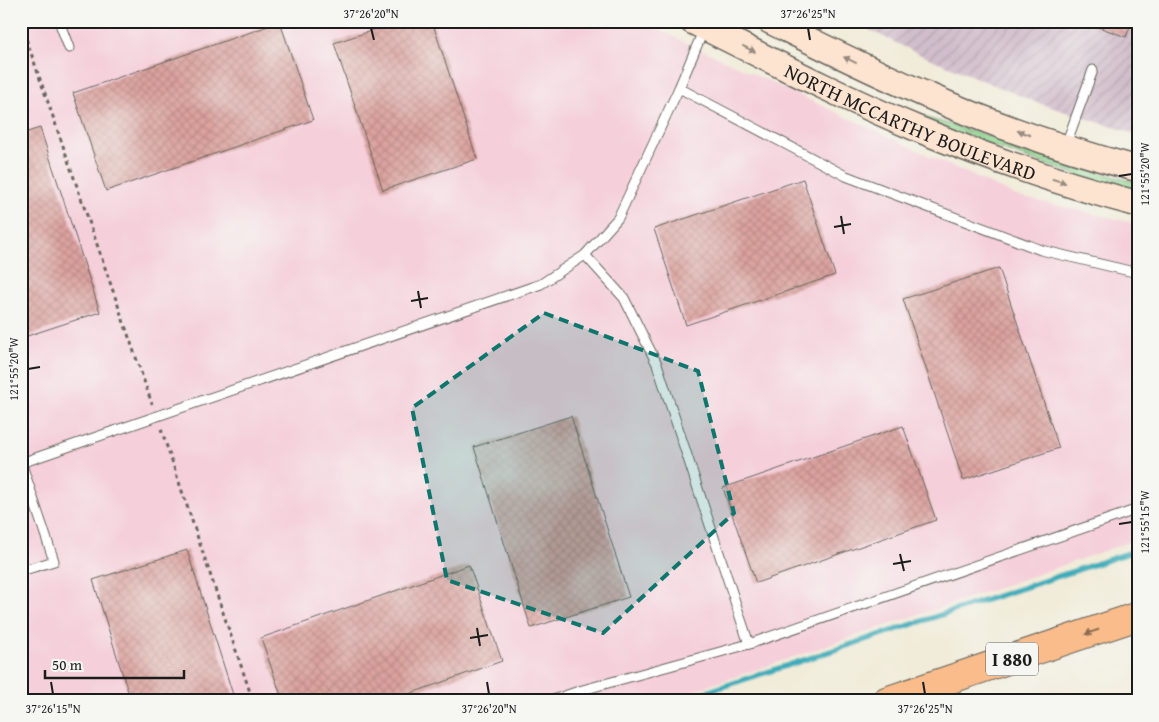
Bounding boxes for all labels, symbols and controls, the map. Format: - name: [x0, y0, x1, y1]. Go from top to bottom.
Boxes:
- text: 37°26'20"N: [343, 5, 399, 22]
- text: 37°26'25"N: [780, 5, 836, 22]
- one-way arrow: [742, 45, 756, 53]
- street label: NORTH MCCARTHY BOULEVARD: [780, 55, 1040, 187]
- one-way arrow: [843, 56, 857, 64]
- one-way arrow: [1017, 129, 1032, 136]
- text: 121°55'20"W: [1136, 142, 1153, 206]
- one-way arrow: [1051, 178, 1066, 186]
- text: 121°55'20"W: [5, 337, 22, 401]
- text: 121°55'15"W: [1136, 490, 1153, 554]
- one-way arrow: [1084, 628, 1099, 636]
- road number: I 880: [986, 642, 1038, 676]
- scale bar: [45, 647, 184, 679]
- text: 50 m: [52, 654, 83, 675]
- text: 37°26'15"N: [25, 700, 81, 717]
- text: 37°26'20"N: [461, 700, 517, 717]
- text: 37°26'25"N: [897, 700, 953, 717]

